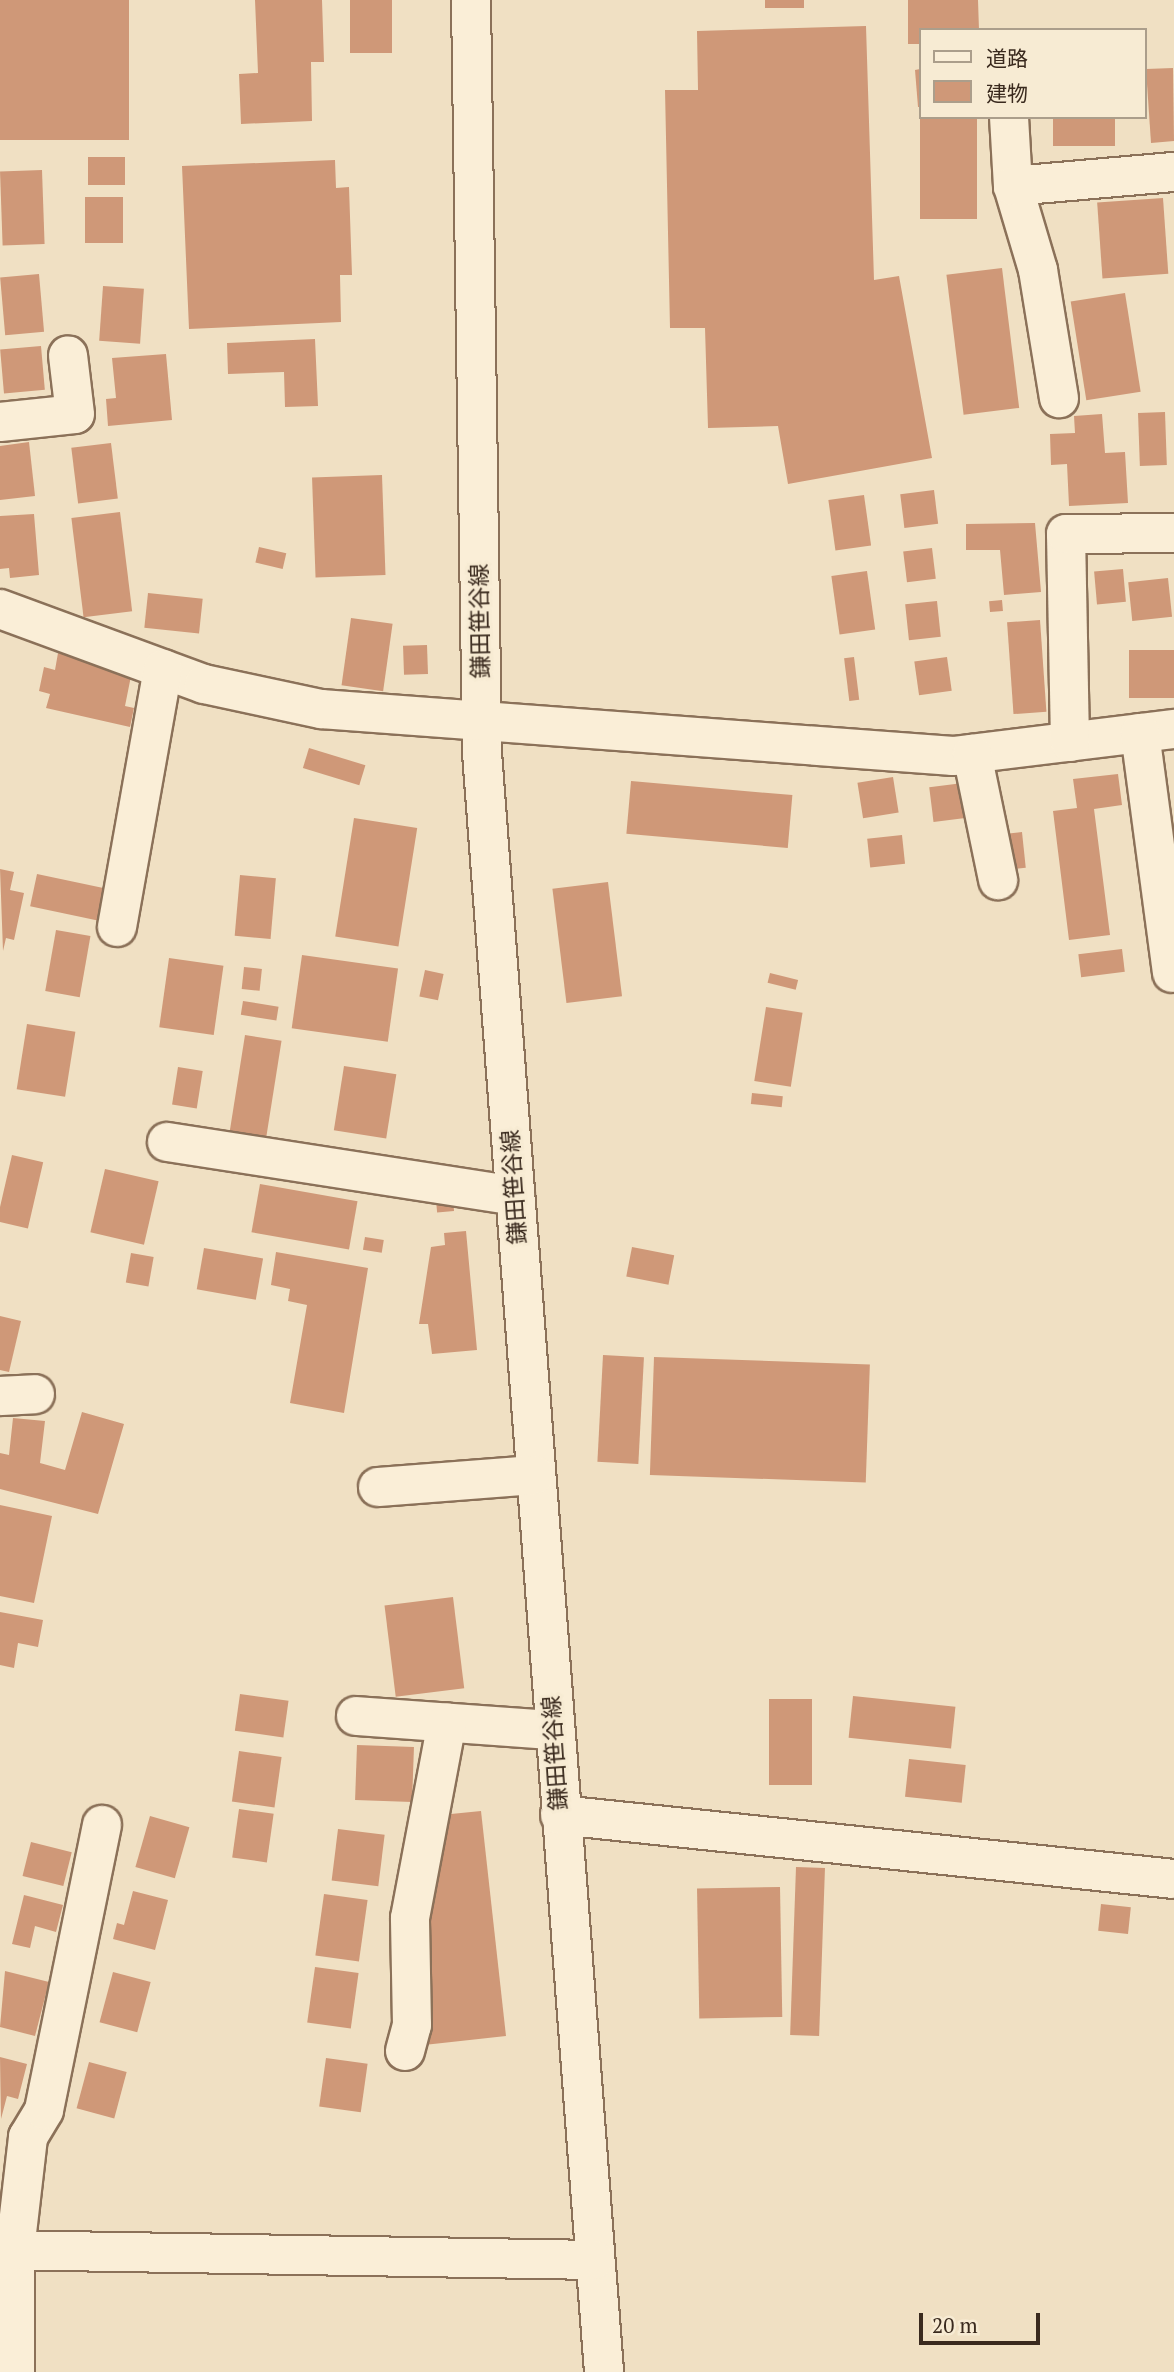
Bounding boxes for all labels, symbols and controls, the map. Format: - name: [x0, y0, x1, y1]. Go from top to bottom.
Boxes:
- legend: [918, 28, 1146, 119]
- text: 道路: [986, 44, 1028, 72]
- text: 建物: [986, 79, 1028, 107]
- street label: 鎌田笹谷線: [465, 563, 495, 679]
- street label: 鎌田笹谷線: [496, 1129, 532, 1245]
- street label: 鎌田笹谷線: [537, 1695, 573, 1811]
- scale bar: [922, 2298, 1043, 2342]
- text: 20 m: [932, 2311, 978, 2339]

